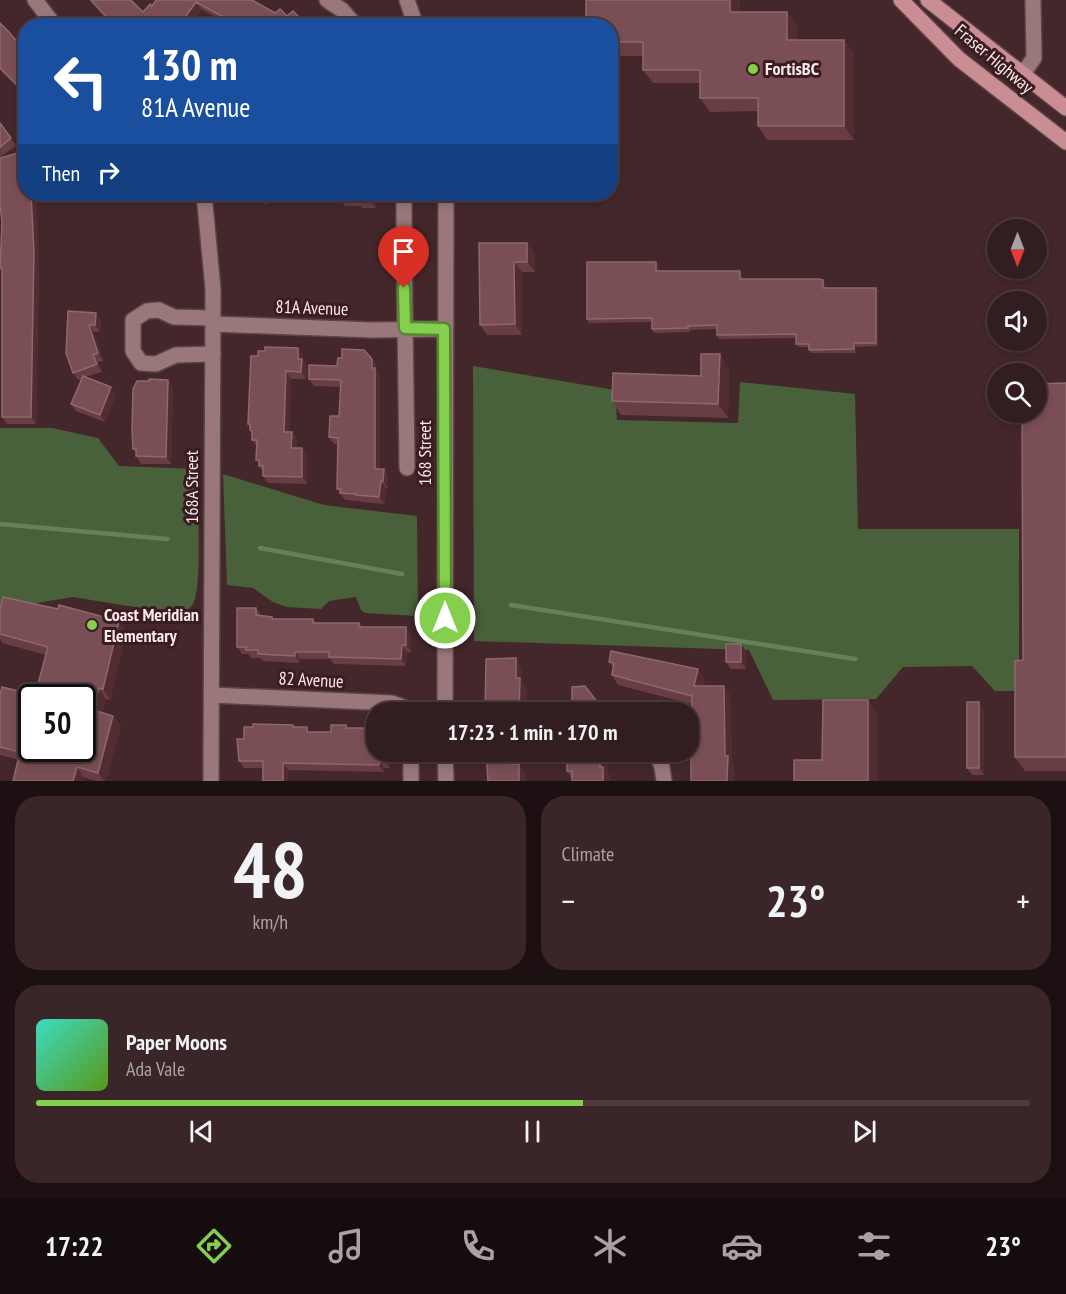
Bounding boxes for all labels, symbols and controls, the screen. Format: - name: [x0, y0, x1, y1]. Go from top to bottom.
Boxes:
- street label: Fraser Highway: [950, 19, 1039, 98]
- text: 130 m: [141, 37, 238, 92]
- icon: left: [42, 42, 120, 120]
- place label: FortisBC: [765, 57, 819, 80]
- marker: FortisBC: [746, 62, 760, 76]
- text: 81A Avenue: [141, 90, 250, 124]
- icon: right: [92, 156, 125, 189]
- text: Then: [42, 159, 80, 187]
- north arrow: [987, 219, 1047, 279]
- map controls: [987, 219, 1047, 423]
- pin: [378, 226, 429, 288]
- icon: arrive: [387, 235, 420, 268]
- button: sound: [987, 291, 1047, 351]
- street label: 81A Avenue: [275, 295, 349, 320]
- button: search: [987, 363, 1047, 423]
- street label: 168 Street: [413, 420, 436, 486]
- street label: 168A Street: [180, 450, 203, 524]
- position arrow: [413, 586, 477, 650]
- place label: Coast Meridian Elementary: [104, 603, 199, 647]
- marker: Coast Meridian Elementary: [85, 618, 99, 632]
- street label: 82 Avenue: [278, 666, 344, 693]
- speed limit sign: 50: [18, 684, 96, 762]
- text: 17:23 · 1 min · 170 m: [447, 718, 618, 746]
- text: 48: [233, 819, 308, 920]
- text: Climate: [562, 841, 614, 867]
- text: 23°: [766, 871, 825, 929]
- text: −: [562, 879, 575, 922]
- text: +: [1016, 879, 1030, 922]
- text: km/h: [253, 909, 288, 935]
- text: Paper Moons: [126, 1028, 227, 1056]
- text: Ada Vale: [126, 1056, 185, 1082]
- icon: previous: [185, 1115, 218, 1148]
- icon: pause: [516, 1115, 549, 1148]
- icon: next: [848, 1115, 881, 1148]
- icon: directions: [193, 1225, 235, 1267]
- icon: music: [325, 1225, 367, 1267]
- icon: phone: [457, 1225, 499, 1267]
- icon: climate: [589, 1225, 631, 1267]
- icon: car: [721, 1225, 763, 1267]
- icon: filters: [853, 1225, 895, 1267]
- text: 17:22: [45, 1229, 103, 1263]
- text: 23°: [985, 1229, 1021, 1263]

